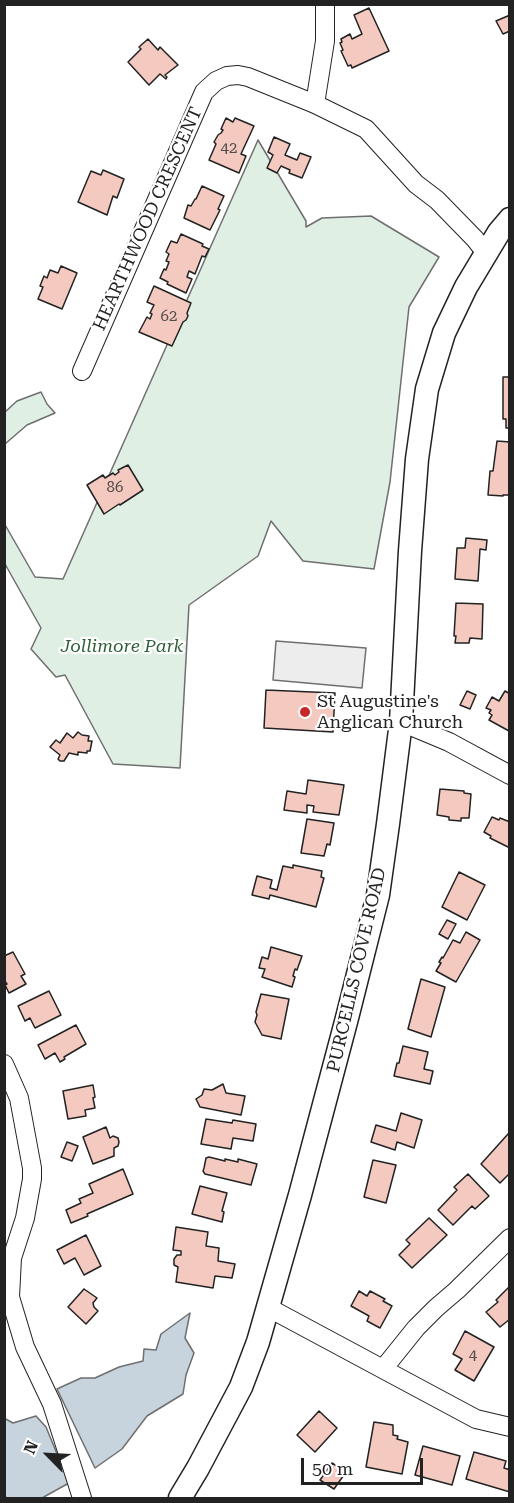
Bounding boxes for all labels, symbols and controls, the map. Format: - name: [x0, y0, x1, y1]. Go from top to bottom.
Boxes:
- street label: HEARTHWOOD CRESCENT: [89, 104, 207, 334]
- house number: 42: [221, 140, 237, 158]
- house number: 62: [161, 308, 177, 326]
- house number: 86: [107, 479, 123, 497]
- park label: Jollimore Park: [61, 636, 183, 658]
- place label: St Augustine's Anglican Church: [317, 691, 463, 734]
- marker: St Augustine's Anglican Church: [298, 705, 312, 719]
- street label: PURCELLS COVE ROAD: [323, 866, 391, 1074]
- house number: 4: [469, 1347, 477, 1365]
- north arrow: [18, 1425, 78, 1485]
- text: N: [20, 1438, 42, 1457]
- scale bar: [304, 1446, 426, 1484]
- text: 50 m: [312, 1458, 353, 1479]

